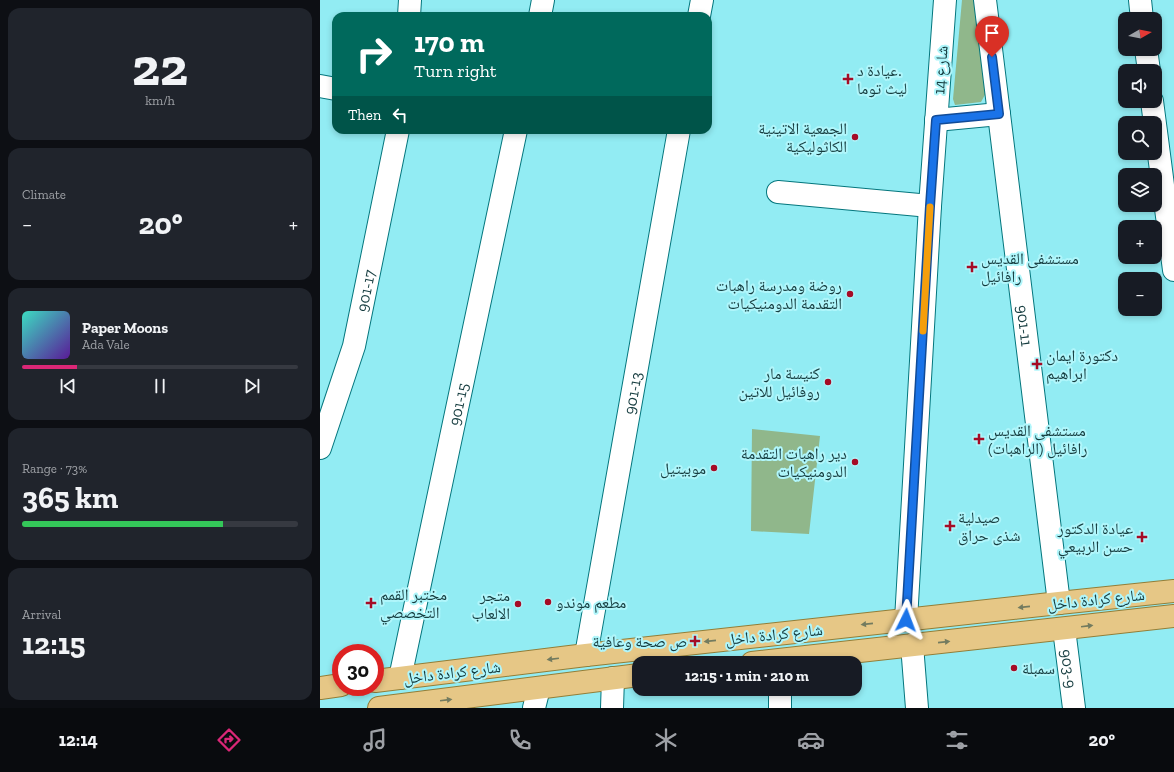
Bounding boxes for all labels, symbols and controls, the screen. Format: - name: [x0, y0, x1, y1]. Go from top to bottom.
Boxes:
- north arrow: [1118, 12, 1162, 56]
- map controls: [1118, 12, 1162, 316]
- pin: [975, 16, 1009, 57]
- icon: arrive: [981, 22, 1003, 44]
- text: 170 m: [414, 26, 485, 59]
- icon: right: [348, 28, 400, 80]
- text: 22: [132, 36, 188, 98]
- street label: شارع 14: [929, 45, 953, 95]
- text: Turn right: [414, 60, 496, 82]
- place label: عيادة د. ليث توما: [857, 61, 907, 98]
- button: sound: [1118, 64, 1162, 108]
- marker: عيادة د. ليث توما: [842, 73, 854, 85]
- text: km/h: [145, 93, 175, 108]
- icon: left: [389, 104, 411, 126]
- text: Then: [348, 106, 381, 124]
- button: search: [1118, 116, 1162, 160]
- place label: الجمعية الاتينية الكاثوليكية: [758, 119, 847, 156]
- marker: الجمعية الاتينية الكاثوليكية: [850, 132, 860, 142]
- button: layers: [1118, 168, 1162, 212]
- text: Climate: [22, 187, 66, 202]
- text: 20°: [138, 206, 183, 242]
- text: −: [22, 211, 32, 238]
- text: +: [289, 211, 298, 238]
- button: +: [1118, 220, 1162, 264]
- place label: مستشفى القديس رافائيل: [981, 249, 1079, 287]
- marker: مستشفى القديس رافائيل: [966, 261, 978, 273]
- street label: 901-17: [352, 268, 379, 313]
- button: −: [1118, 272, 1162, 316]
- place label: روضة ومدرسة راهبات التقدمة الدومنيكيات: [716, 276, 842, 313]
- marker: روضة ومدرسة راهبات التقدمة الدومنيكيات: [845, 289, 855, 299]
- street label: 901-11: [1013, 304, 1036, 347]
- text: Paper Moons: [82, 319, 168, 337]
- text: Ada Vale: [82, 337, 130, 352]
- place label: دكتورة ايمان ابراهيم: [1046, 346, 1118, 384]
- marker: دكتورة ايمان ابراهيم: [1031, 358, 1043, 370]
- place label: كنيسة مار روفائيل للاتين: [739, 364, 820, 402]
- street label: 901-13: [620, 370, 646, 416]
- icon: previous: [57, 375, 79, 397]
- icon: pause: [149, 375, 171, 397]
- icon: next: [241, 375, 263, 397]
- marker: كنيسة مار روفائيل للاتين: [823, 377, 833, 387]
- street label: 901-15: [445, 381, 472, 427]
- place label: مستشفى القديس رافائيل (الراهبات): [988, 421, 1087, 459]
- marker: مستشفى القديس رافائيل (الراهبات): [973, 433, 985, 445]
- place label: دير راهبات التقدمة الدومنيكيات: [741, 444, 847, 481]
- marker: دير راهبات التقدمة الدومنيكيات: [850, 457, 860, 467]
- place label: موبيتيل: [660, 459, 706, 479]
- text: Range · 73%: [22, 461, 87, 476]
- marker: موبيتيل: [709, 463, 719, 473]
- text: 365 km: [22, 480, 118, 516]
- place label: صيدلية شذى حراق: [958, 508, 1020, 546]
- place label: عيادة الدكتور حسن الربيعي: [1056, 519, 1133, 559]
- marker: صيدلية شذى حراق: [945, 521, 955, 531]
- marker: عيادة الدكتور حسن الربيعي: [1136, 531, 1148, 543]
- place label: مختبر القمم التخصصي: [380, 585, 447, 625]
- street label: شارع كرادة داخل: [1046, 585, 1146, 615]
- place label: متجر الالعاب: [471, 586, 510, 623]
- place label: مطعم موندو: [556, 593, 626, 613]
- marker: مختبر القمم التخصصي: [365, 597, 377, 609]
- marker: مطعم موندو: [543, 597, 553, 607]
- marker: متجر الالعاب: [513, 599, 523, 609]
- position arrow: [885, 599, 927, 641]
- one-way arrow: [1018, 603, 1030, 610]
- text: Arrival: [22, 607, 61, 622]
- street label: شارع كرادة داخل: [724, 620, 824, 650]
- one-way arrow: [861, 621, 873, 627]
- one-way arrow: [1081, 623, 1093, 629]
- text: 12:15: [22, 626, 85, 662]
- place label: ص صحة وعافية: [592, 632, 687, 652]
- marker: ص صحة وعافية: [690, 636, 700, 646]
- one-way arrow: [704, 638, 716, 645]
- one-way arrow: [938, 638, 950, 645]
- speed limit sign: 30: [332, 644, 384, 696]
- street label: 903-9: [1057, 648, 1080, 689]
- one-way arrow: [547, 656, 559, 663]
- street label: شارع كرادة داخل: [402, 657, 502, 689]
- place label: سمبلة: [1022, 659, 1055, 678]
- marker: سمبلة: [1009, 663, 1019, 673]
- text: 12:15 · 1 min · 210 m: [685, 667, 809, 685]
- one-way arrow: [440, 697, 452, 703]
- icon: directions: [215, 726, 243, 754]
- icon: music: [361, 726, 389, 754]
- icon: phone: [506, 726, 534, 754]
- icon: climate: [652, 726, 680, 754]
- icon: car: [797, 726, 825, 754]
- icon: filters: [943, 726, 971, 754]
- text: 12:14: [59, 729, 98, 751]
- text: 20°: [1089, 729, 1115, 751]

